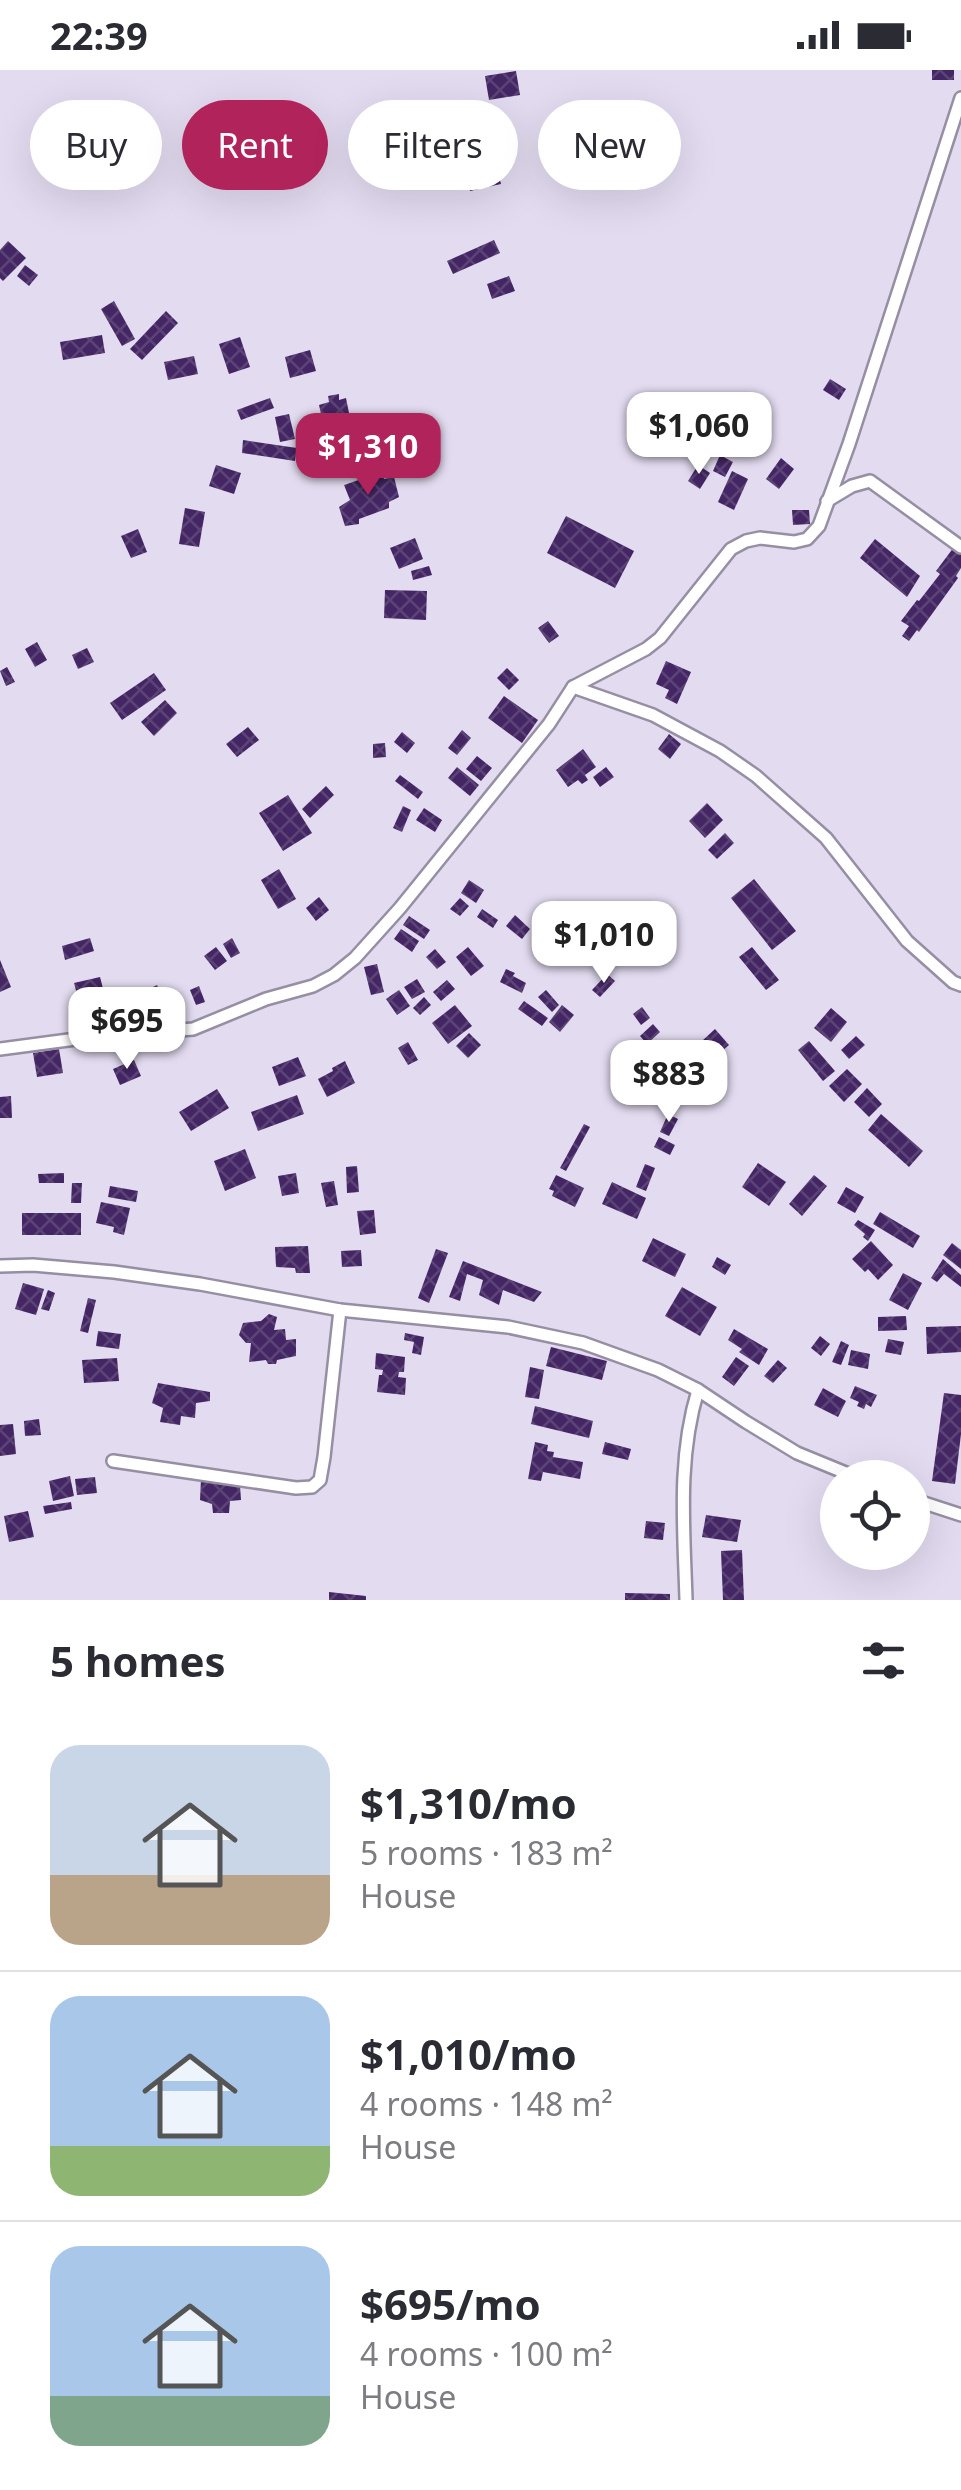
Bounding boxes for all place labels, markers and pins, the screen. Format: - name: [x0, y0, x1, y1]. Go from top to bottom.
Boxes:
- pin: $1,060: [618, 392, 780, 477]
- pin: $1,310: [287, 413, 449, 498]
- pin: $1,010: [523, 901, 685, 986]
- pin: $695: [68, 987, 186, 1072]
- pin: $883: [610, 1040, 728, 1125]

